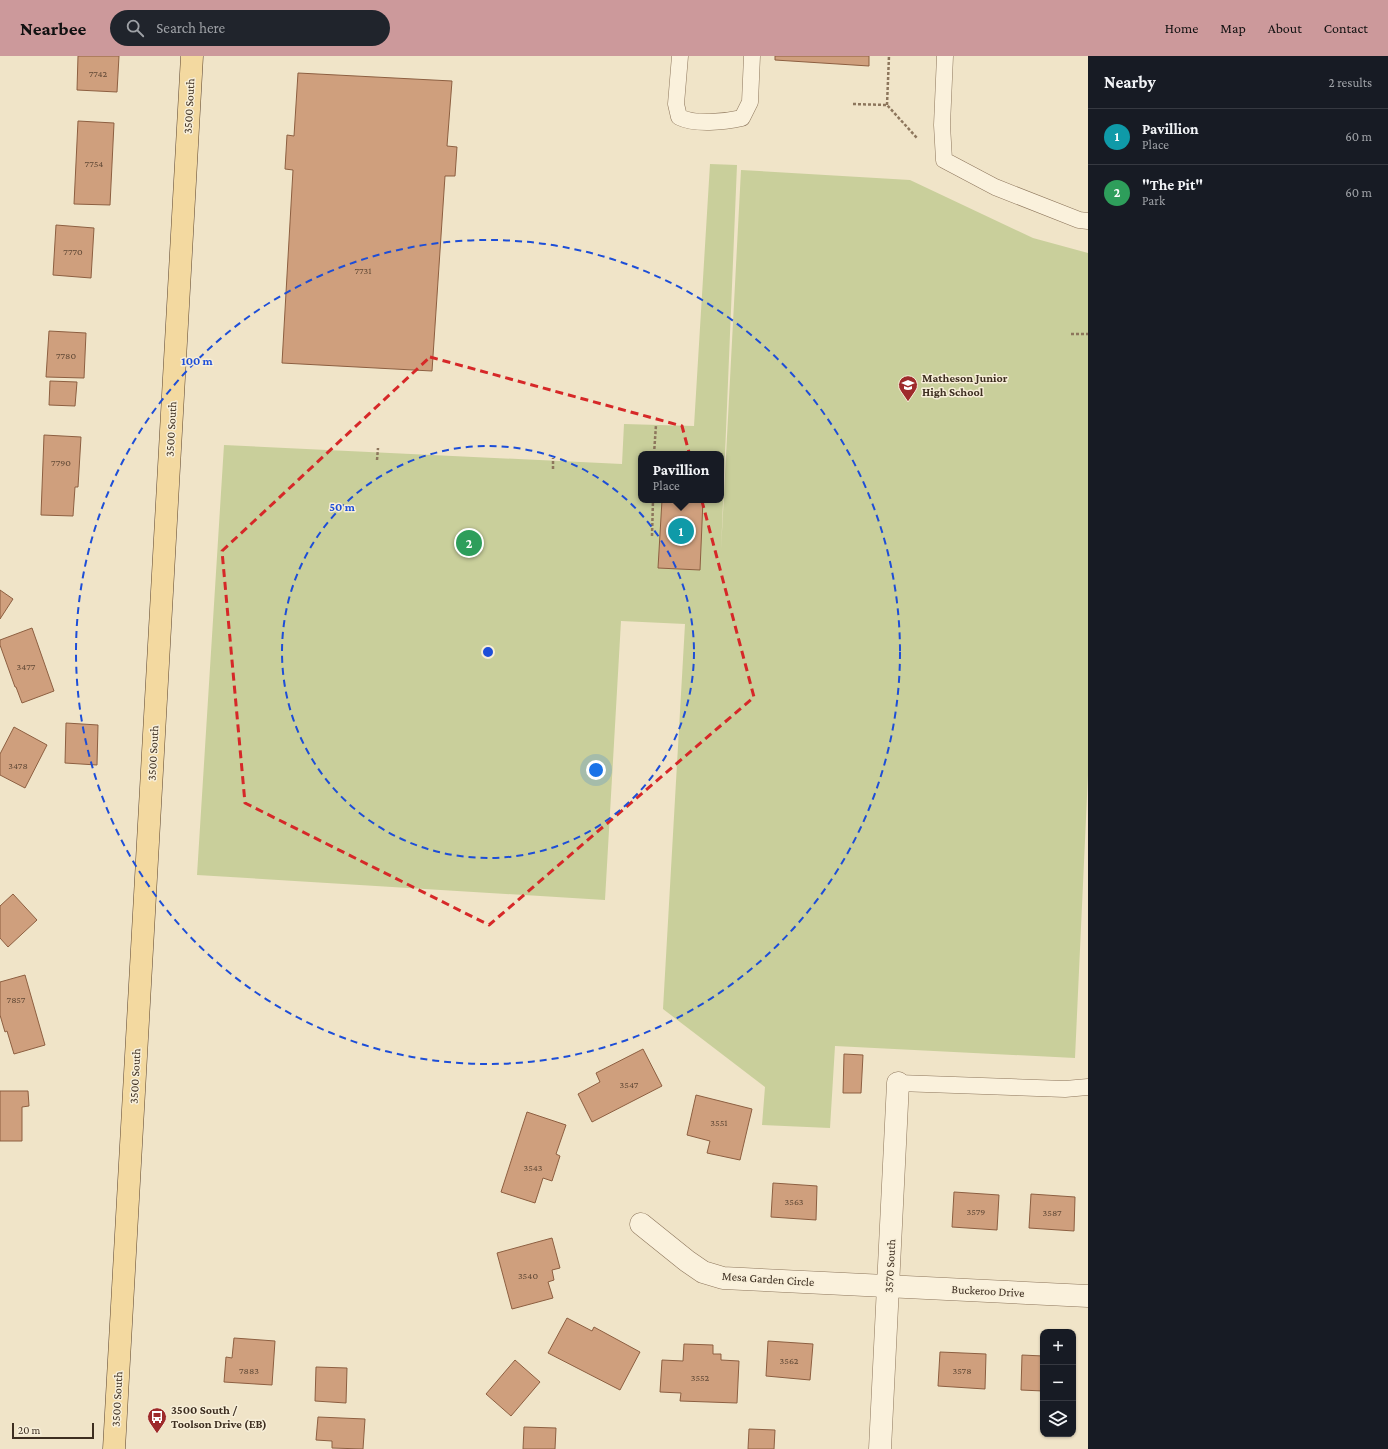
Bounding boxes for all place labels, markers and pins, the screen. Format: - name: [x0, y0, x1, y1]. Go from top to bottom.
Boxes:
- place label: Matheson Junior High School: [922, 371, 1008, 399]
- school or university icon: Matheson Junior High School: [897, 374, 919, 402]
- pin: 1: [668, 516, 694, 546]
- pin: 2: [456, 528, 482, 558]
- centre of rings: [481, 645, 495, 659]
- place label: 3500 South / Toolson Drive (EB): [171, 1403, 267, 1431]
- bus stop icon: 3500 South / Toolson Drive (EB): [146, 1406, 168, 1434]

